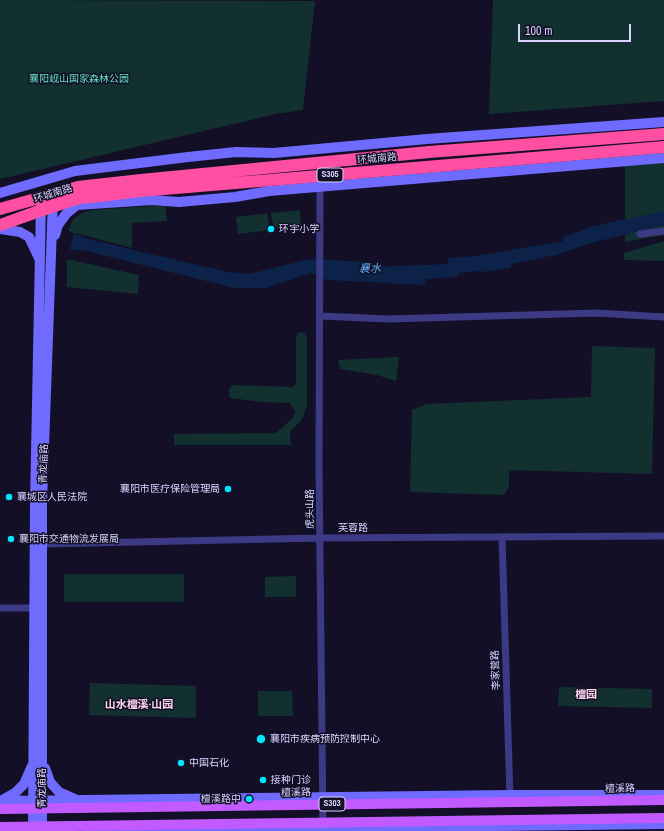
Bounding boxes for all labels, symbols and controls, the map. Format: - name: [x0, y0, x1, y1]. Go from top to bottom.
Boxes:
- scale bar: [520, 16, 633, 42]
- text: 100 m: [525, 23, 552, 39]
- park label: 襄阳岘山国家森林公园: [29, 73, 129, 85]
- street label: 环城南路: [357, 151, 397, 167]
- road number: S305: [317, 168, 343, 182]
- street label: 环城南路: [32, 182, 74, 206]
- place label: 环宇小学: [279, 223, 319, 235]
- marker: 环宇小学: [266, 224, 276, 234]
- water label: 襄水: [359, 262, 381, 276]
- street label: 青龙庙路: [37, 444, 51, 484]
- place label: 襄阳市医疗保险管理局: [120, 483, 220, 495]
- marker: 襄阳市医疗保险管理局: [223, 484, 233, 494]
- street label: 虎头山路: [304, 489, 316, 529]
- place label: 襄城区人民法院: [17, 491, 87, 503]
- marker: 襄城区人民法院: [4, 492, 14, 502]
- street label: 芙蓉路: [338, 522, 368, 534]
- place label: 襄阳市交通物流发展局: [19, 533, 119, 545]
- marker: 襄阳市交通物流发展局: [6, 534, 16, 544]
- street label: 李家营路: [489, 650, 503, 690]
- district label: 檀园: [575, 688, 597, 702]
- district label: 山水檀溪·山园: [105, 698, 173, 712]
- marker: 襄阳市疾病预防控制中心: [255, 733, 267, 745]
- place label: 襄阳市疾病预防控制中心: [270, 733, 380, 745]
- place label: 中国石化: [189, 757, 229, 769]
- marker: 中国石化: [176, 758, 186, 768]
- street label: 青龙庙路: [36, 768, 48, 808]
- place label: 接种门诊: [271, 774, 311, 786]
- marker: 接种门诊: [258, 775, 268, 785]
- street label: 檀溪路: [605, 783, 635, 795]
- street label: 檀溪路: [281, 787, 311, 799]
- place label: 檀溪路中: [201, 793, 241, 805]
- marker: 檀溪路中: [244, 794, 254, 804]
- road number: S303: [319, 797, 345, 811]

